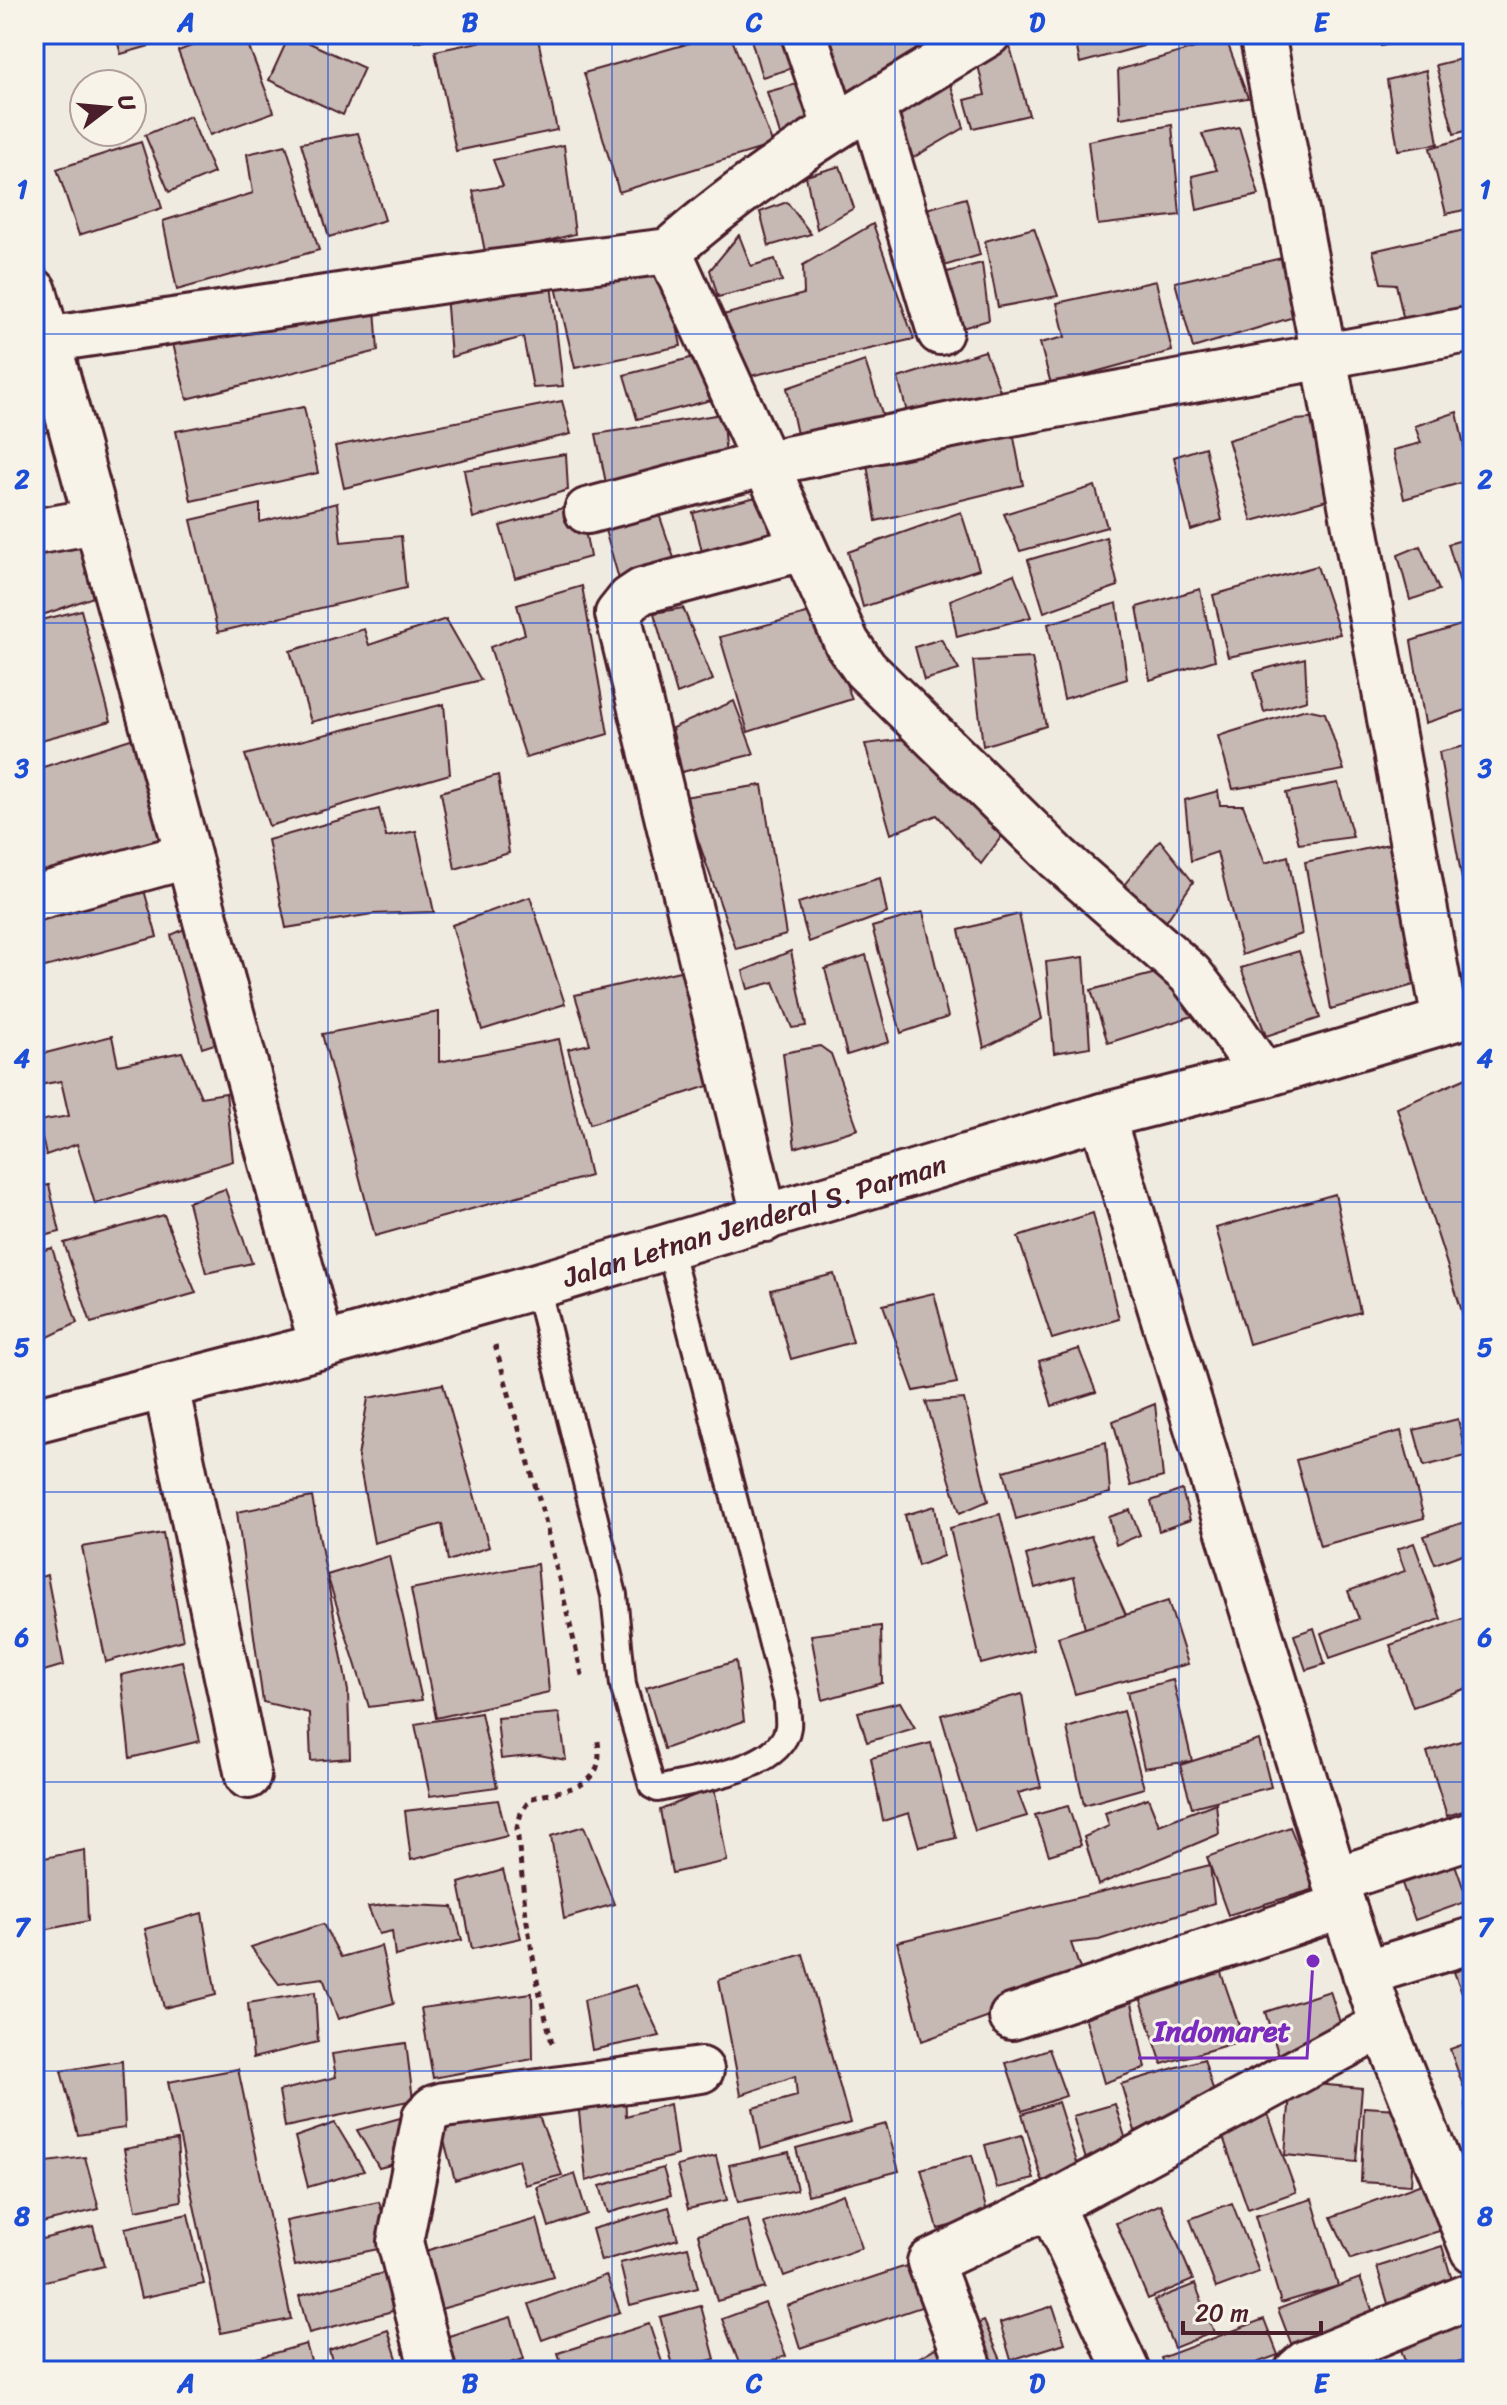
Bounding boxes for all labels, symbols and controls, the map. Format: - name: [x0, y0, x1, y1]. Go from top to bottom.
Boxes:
- text: A: [176, 0, 195, 45]
- text: B: [462, 0, 479, 45]
- text: C: [745, 0, 763, 45]
- text: D: [1029, 0, 1045, 45]
- text: E: [1314, 0, 1331, 45]
- north arrow: [68, 68, 148, 148]
- text: U: [106, 90, 148, 116]
- text: 1: [16, 166, 28, 212]
- text: 1: [1479, 166, 1491, 212]
- text: 2: [13, 456, 30, 502]
- text: 2: [1476, 456, 1493, 502]
- text: 3: [14, 745, 30, 791]
- text: 3: [1477, 745, 1493, 791]
- text: 4: [14, 1035, 30, 1081]
- text: 4: [1477, 1035, 1493, 1081]
- street label: Jalan Letnan Jenderal S. Parman: [556, 1140, 953, 1302]
- text: 5: [14, 1324, 30, 1370]
- text: 5: [1477, 1324, 1493, 1370]
- text: 6: [14, 1614, 30, 1660]
- text: 6: [1477, 1614, 1493, 1660]
- text: 7: [15, 1904, 32, 1950]
- text: 7: [1478, 1904, 1495, 1950]
- callout: Indomaret: [1138, 2004, 1307, 2058]
- text: Indomaret: [1151, 2004, 1291, 2058]
- text: 8: [13, 2193, 30, 2239]
- text: 8: [1476, 2193, 1493, 2239]
- scale bar: [1183, 2285, 1321, 2335]
- text: 20 m: [1195, 2292, 1249, 2334]
- text: A: [176, 2360, 195, 2405]
- text: B: [462, 2360, 479, 2405]
- text: C: [745, 2360, 763, 2405]
- text: D: [1029, 2360, 1045, 2405]
- text: E: [1314, 2360, 1331, 2405]

